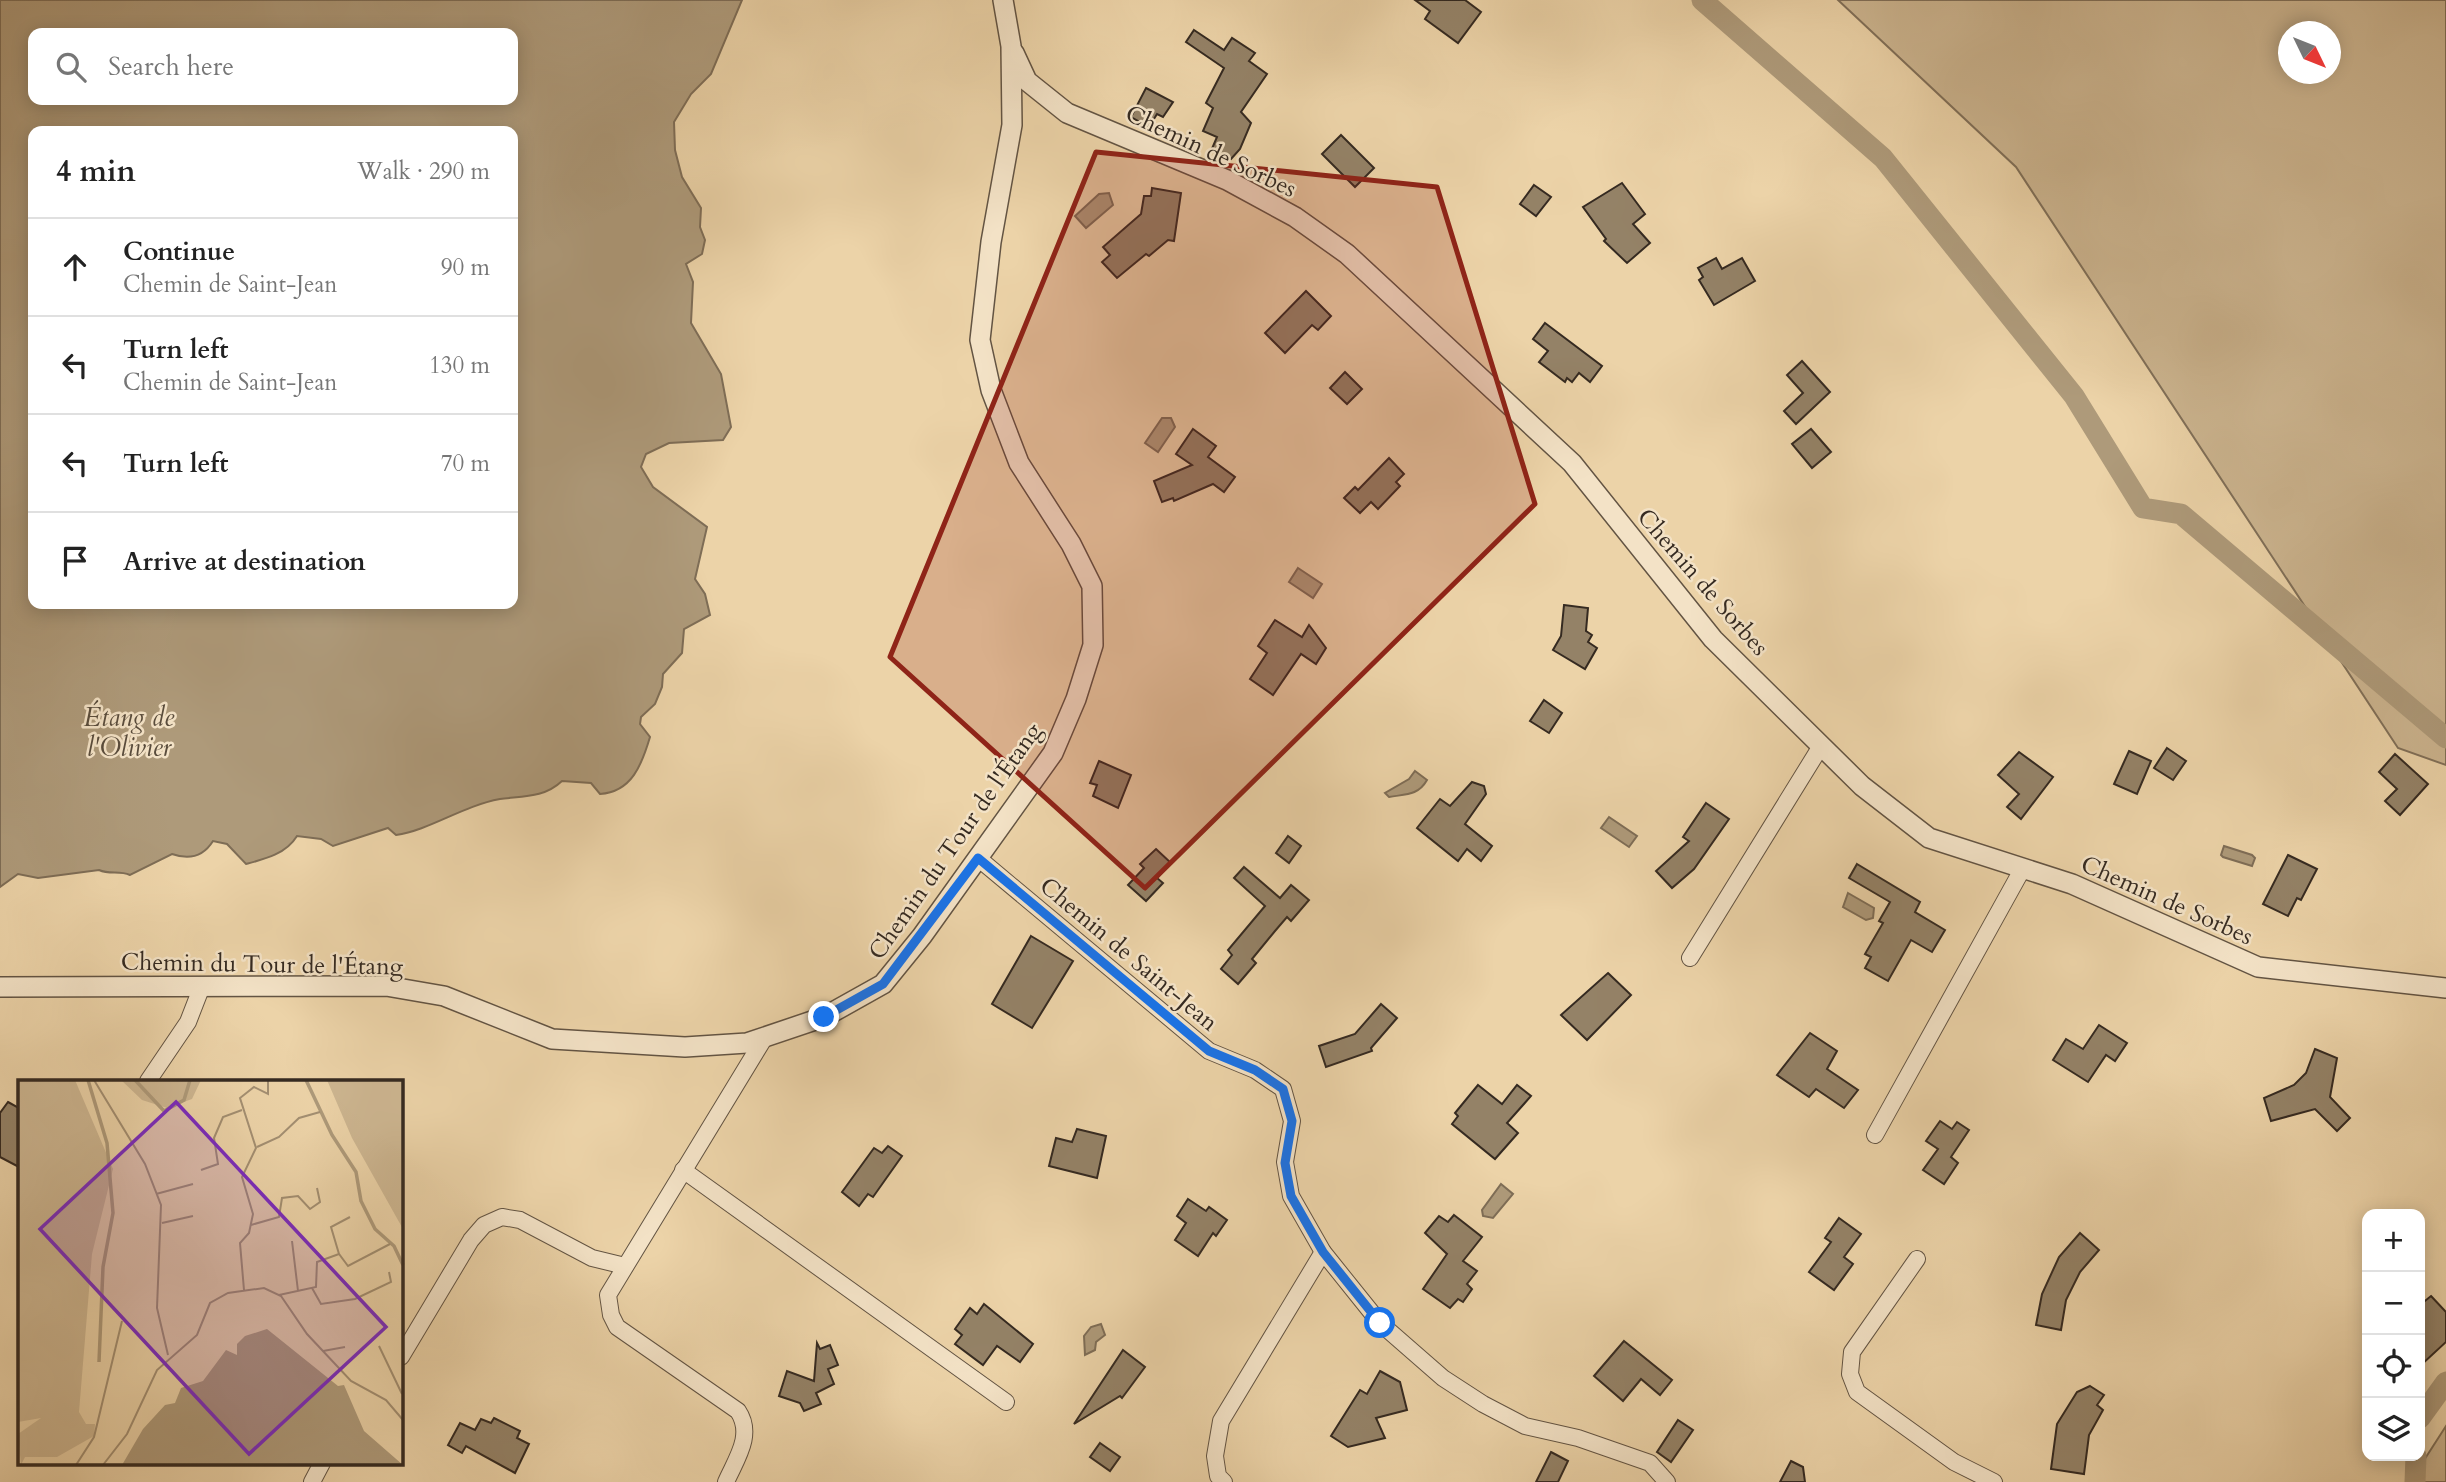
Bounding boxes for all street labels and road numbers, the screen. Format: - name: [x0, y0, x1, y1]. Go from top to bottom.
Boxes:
- street label: Chemin de Sorbes: [1120, 97, 1302, 206]
- street label: Chemin de Sorbes: [1629, 502, 1776, 663]
- street label: Chemin du Tour de l'Étang: [861, 716, 1050, 966]
- street label: Chemin de Sorbes: [2075, 848, 2258, 953]
- street label: Chemin de Saint-Jean: [1032, 870, 1225, 1039]
- street label: Chemin du Tour de l'Étang: [121, 946, 404, 983]

